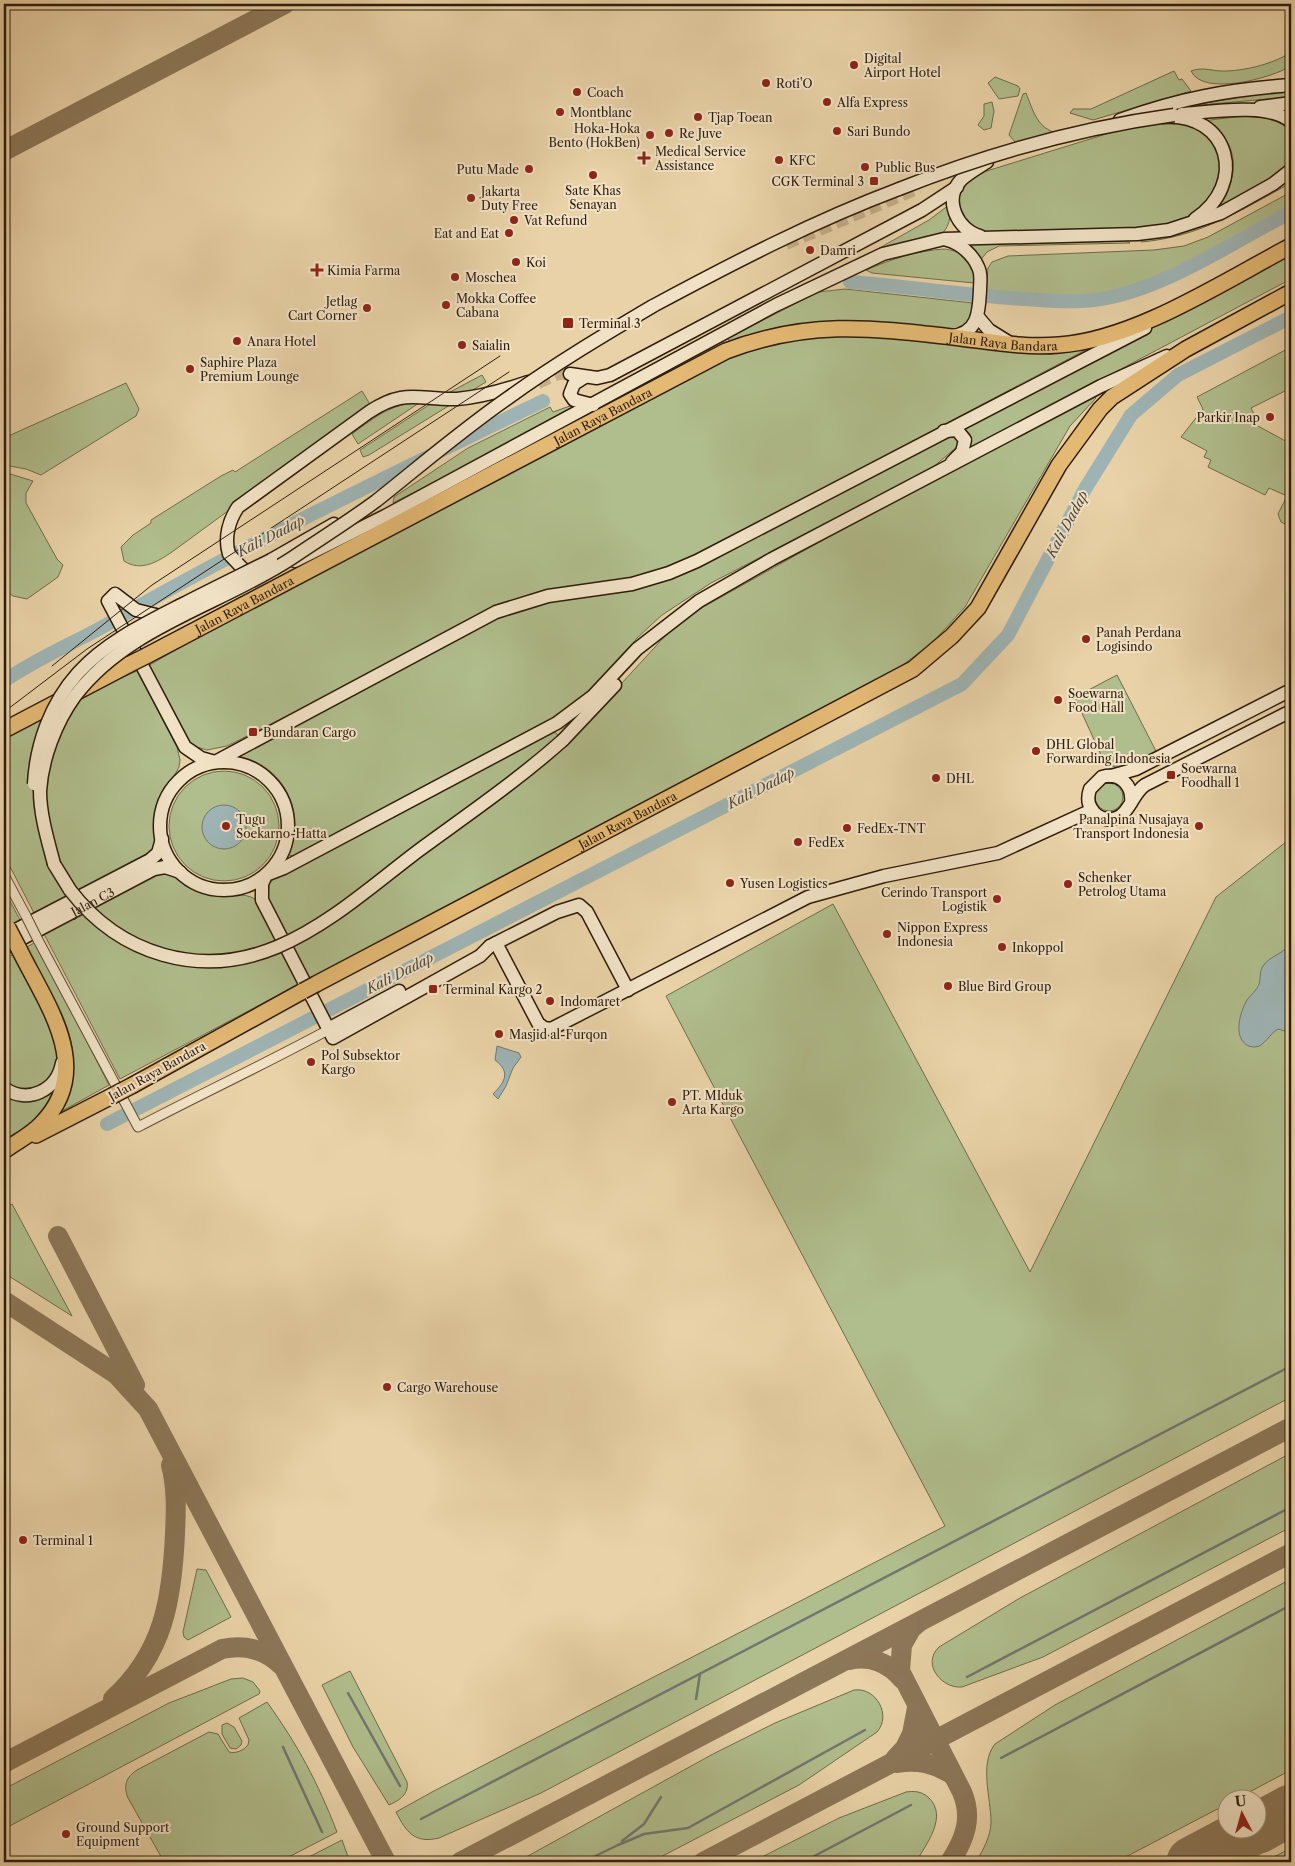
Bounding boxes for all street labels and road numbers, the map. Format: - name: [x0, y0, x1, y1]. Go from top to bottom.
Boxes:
- street label: Jalan Raya Bandara: [946, 329, 1059, 353]
- street label: Jalan Raya Bandara: [549, 384, 655, 449]
- street label: Jalan Raya Bandara: [191, 572, 297, 637]
- street label: Jalan Raya Bandara: [574, 787, 680, 853]
- street label: Jalan C3: [66, 884, 117, 920]
- street label: Jalan Raya Bandara: [104, 1038, 209, 1105]

